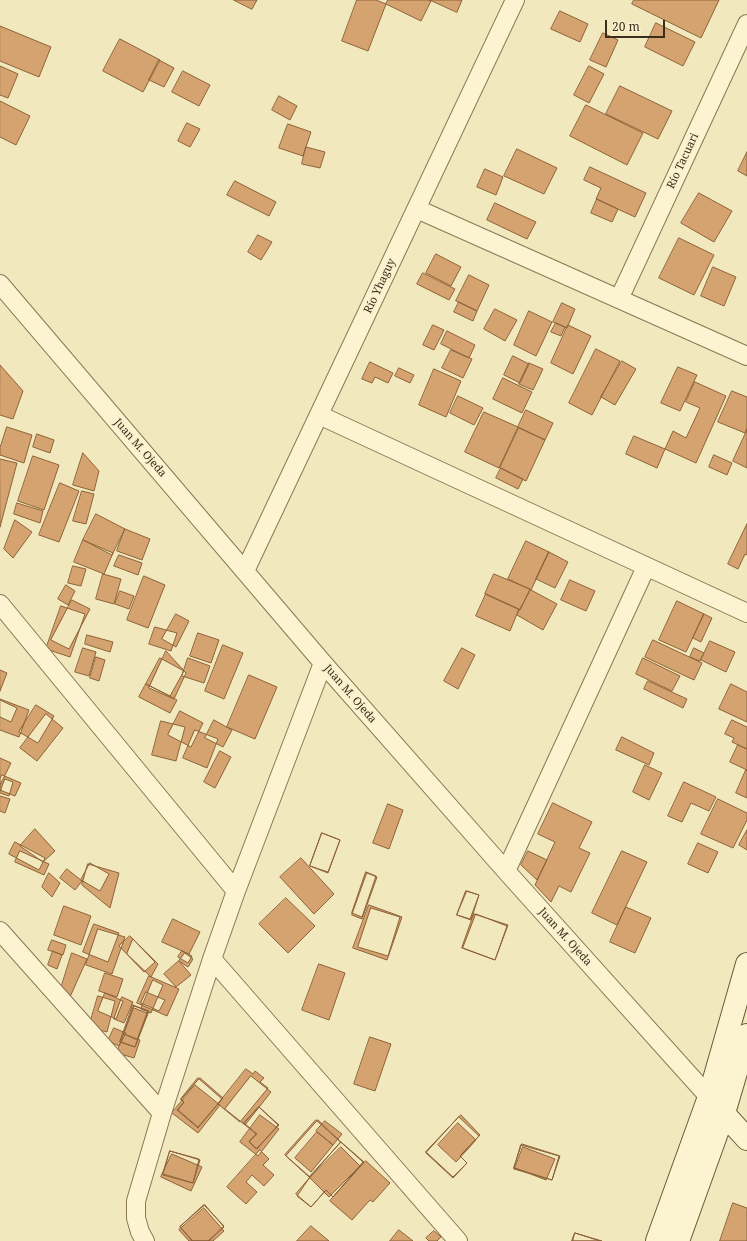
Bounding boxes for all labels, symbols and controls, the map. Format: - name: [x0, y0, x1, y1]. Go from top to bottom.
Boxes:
- scale bar: [607, 12, 667, 38]
- text: 20 m: [612, 18, 640, 35]
- street label: Río Tacuari: [664, 131, 702, 191]
- street label: Río Yhaguy: [362, 256, 398, 316]
- street label: Juan M. Ojeda: [111, 416, 169, 480]
- street label: Juan M. Ojeda: [321, 662, 379, 726]
- street label: Juan M. Ojeda: [536, 905, 594, 969]

